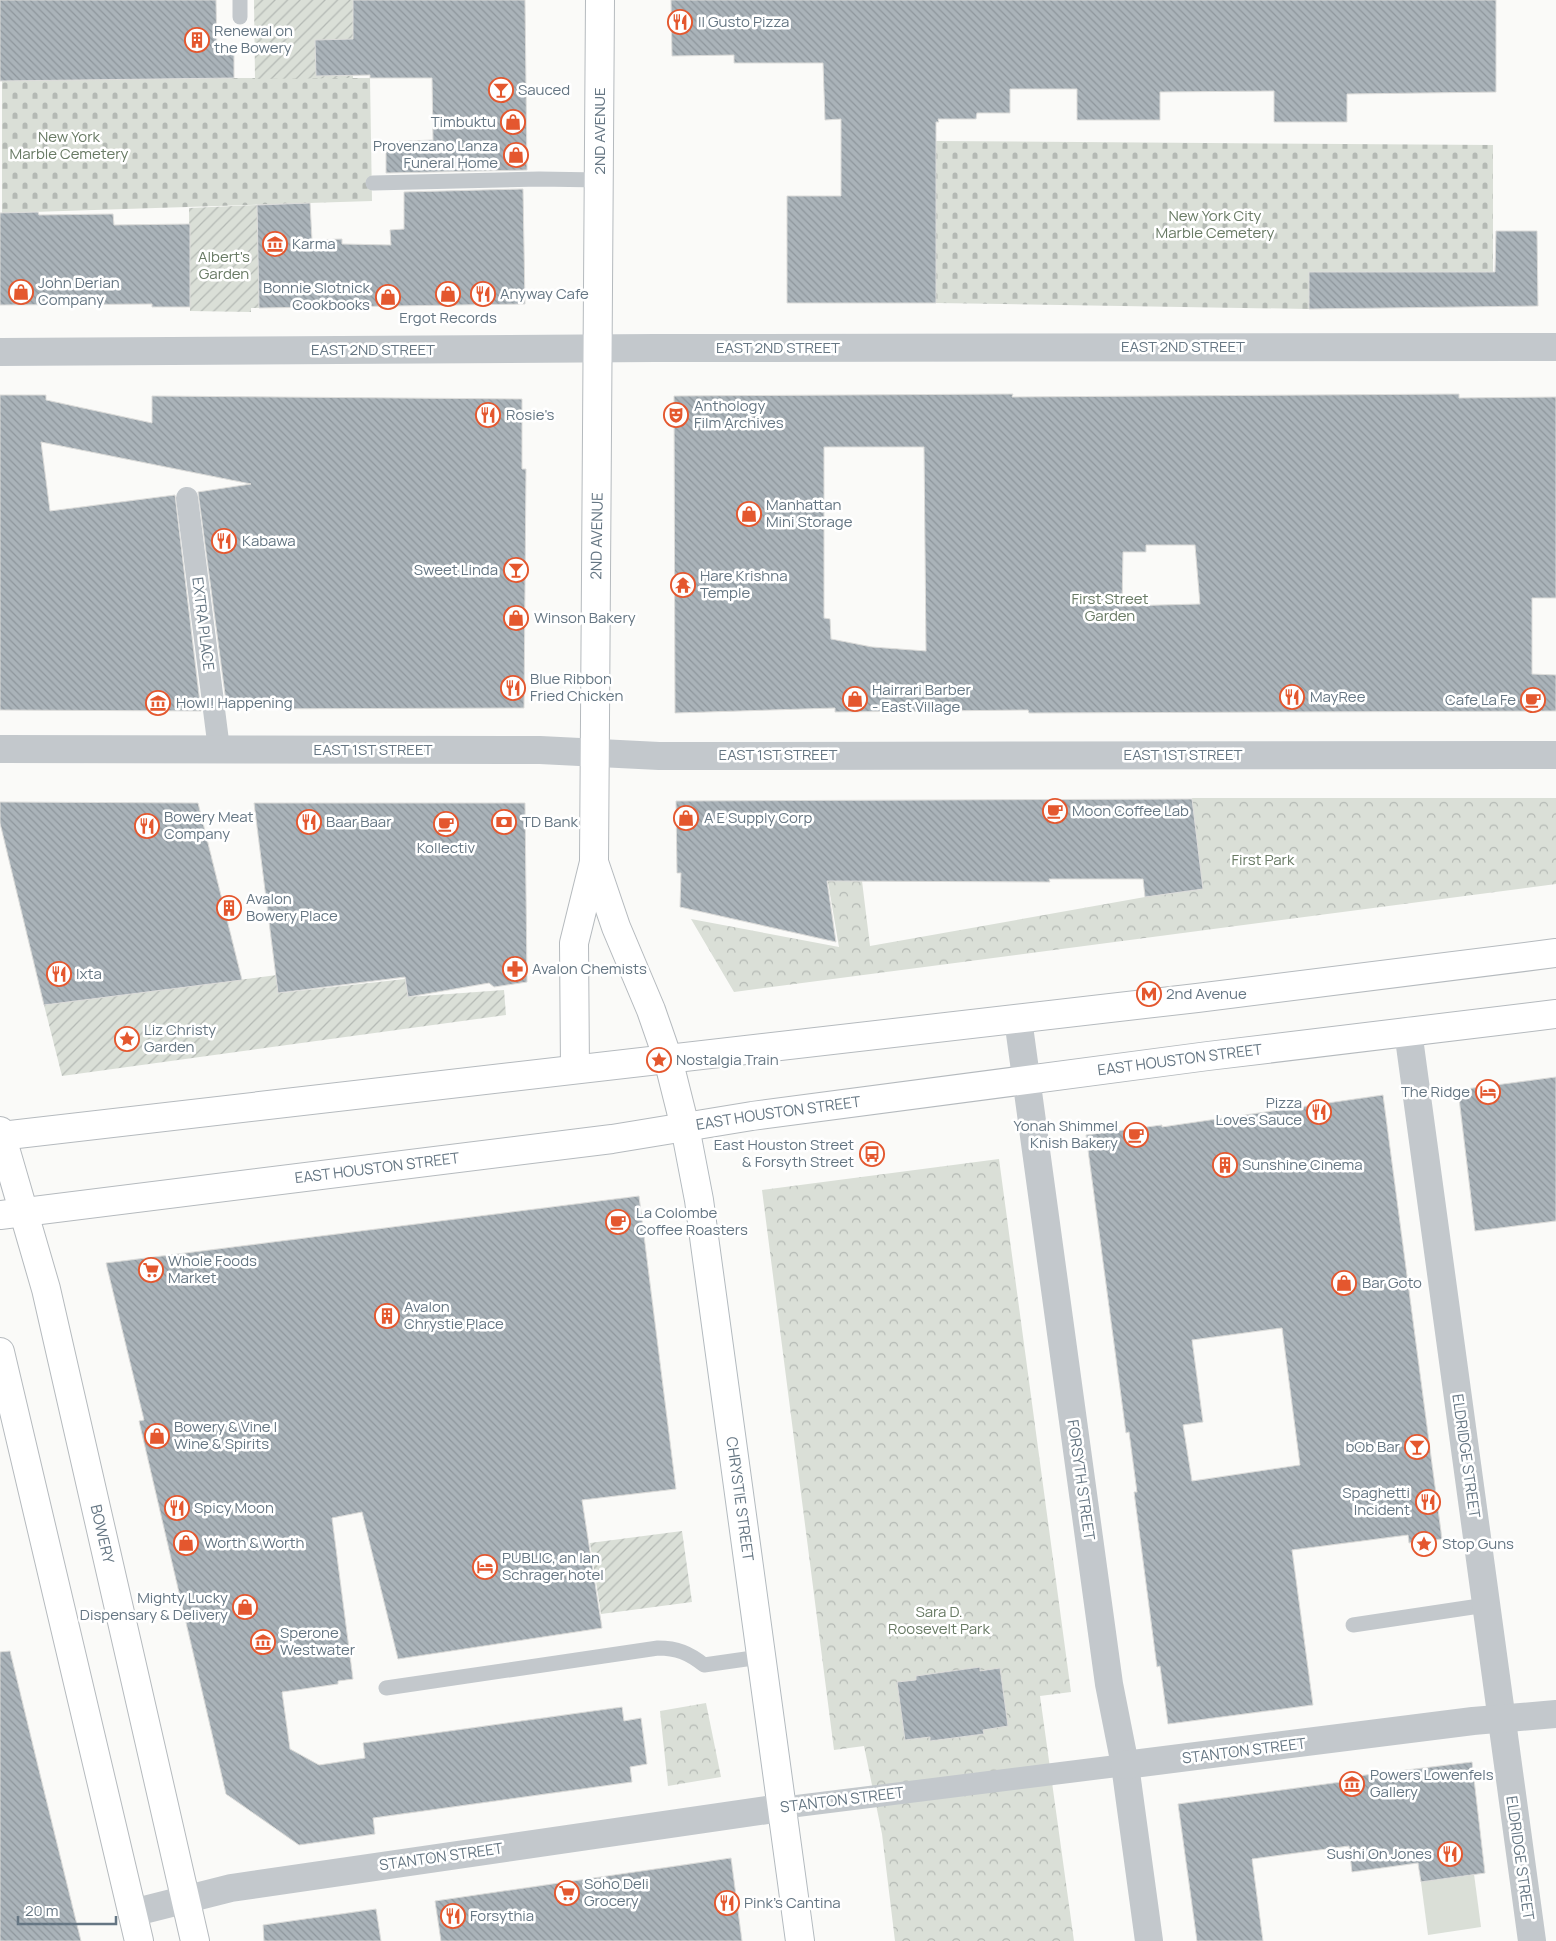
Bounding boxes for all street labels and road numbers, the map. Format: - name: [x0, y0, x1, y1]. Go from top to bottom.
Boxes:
- street label: 2ND AVENUE: [589, 87, 610, 175]
- street label: EAST 2ND STREET: [1121, 336, 1245, 357]
- street label: EAST 2ND STREET: [716, 337, 840, 358]
- street label: EAST 2ND STREET: [311, 339, 435, 360]
- street label: 2ND AVENUE: [585, 492, 608, 580]
- street label: EXTRA PLACE: [187, 576, 220, 672]
- street label: EAST 1ST STREET: [314, 739, 432, 760]
- street label: EAST 1ST STREET: [719, 744, 837, 765]
- street label: EAST 1ST STREET: [1124, 744, 1242, 765]
- street label: EAST HOUSTON STREET: [1096, 1039, 1263, 1080]
- street label: EAST HOUSTON STREET: [694, 1091, 862, 1135]
- street label: EAST HOUSTON STREET: [293, 1147, 461, 1188]
- street label: ELDRIDGE STREET: [1447, 1393, 1486, 1519]
- street label: FORSYTH STREET: [1063, 1418, 1100, 1542]
- street label: CHRYSTIE STREET: [721, 1435, 759, 1562]
- street label: BOWERY: [86, 1502, 120, 1566]
- street label: STANTON STREET: [1181, 1732, 1307, 1769]
- street label: STANTON STREET: [779, 1781, 905, 1818]
- street label: ELDRIDGE STREET: [1501, 1795, 1540, 1921]
- street label: STANTON STREET: [378, 1837, 504, 1876]

